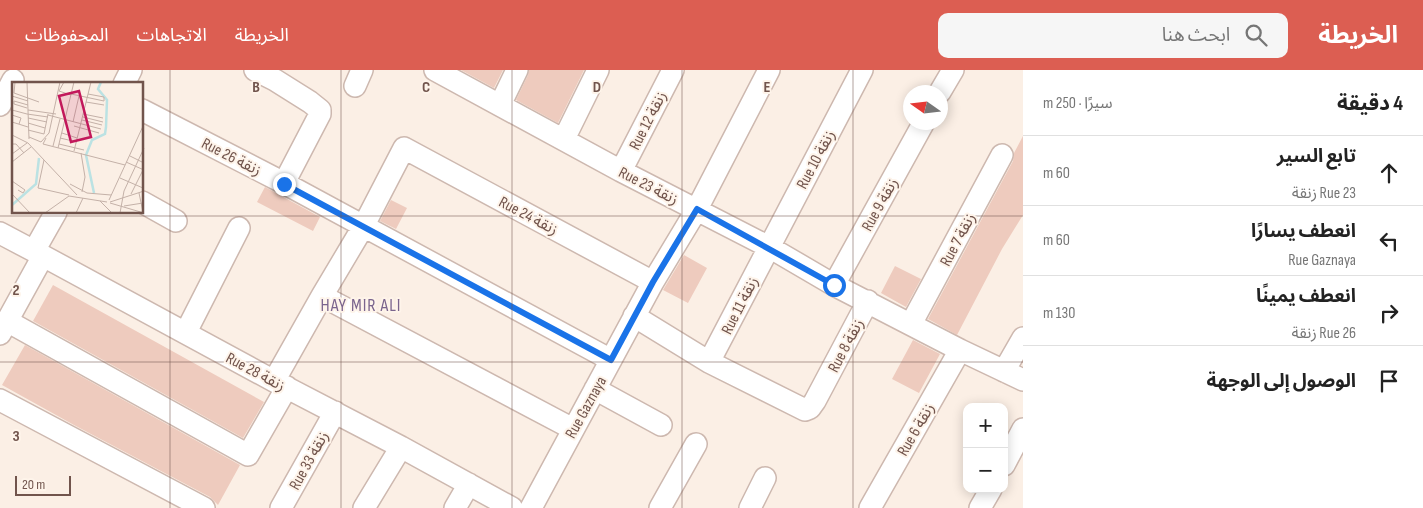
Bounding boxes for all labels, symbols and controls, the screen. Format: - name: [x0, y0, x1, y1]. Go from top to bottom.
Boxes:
- search box: [938, 13, 1288, 58]
- icon: search: [1242, 21, 1270, 49]
- text: الخريطة: [1318, 21, 1398, 50]
- text: ابحث هنا: [1162, 24, 1230, 47]
- text: المحفوظات: [25, 25, 109, 46]
- text: الاتجاهات: [137, 25, 207, 46]
- text: الخريطة: [235, 25, 289, 46]
- text: B: [252, 78, 260, 97]
- text: C: [422, 78, 430, 97]
- text: D: [593, 78, 601, 97]
- text: E: [764, 78, 771, 97]
- inset map: [12, 82, 144, 214]
- north arrow: [903, 85, 948, 130]
- street label: Rue 12 زنقة: [625, 88, 671, 153]
- text: 4 دقيقة: [1337, 91, 1403, 116]
- text: سيرًا · 250 m: [1043, 94, 1113, 113]
- street label: Rue 10 زنقة: [793, 127, 840, 192]
- street label: Rue 26 زنقة: [198, 134, 264, 180]
- text: تابع السير: [1277, 145, 1356, 168]
- icon: ahead: [1375, 159, 1403, 187]
- street label: Rue 23 زنقة: [615, 163, 681, 209]
- text: 60 m: [1043, 164, 1070, 183]
- route end: [273, 173, 296, 196]
- street label: Rue 9 زنقة: [858, 175, 903, 235]
- text: Rue 23 زنقة: [1292, 184, 1356, 203]
- street label: Rue 24 زنقة: [495, 193, 561, 240]
- street label: Rue 7 زنقة: [936, 210, 980, 270]
- text: انعطف يسارًا: [1251, 220, 1356, 243]
- icon: left: [1375, 227, 1403, 255]
- text: 60 m: [1043, 231, 1070, 250]
- text: Rue Gaznaya: [1288, 251, 1356, 270]
- street label: Rue 11 زنقة: [718, 274, 763, 338]
- route start: [823, 274, 846, 297]
- text: 2: [12, 281, 20, 300]
- text: انعطف يمينًا: [1256, 285, 1356, 308]
- district label: HAY MIR ALI: [321, 295, 401, 316]
- icon: right: [1375, 299, 1403, 327]
- text: 130 m: [1043, 304, 1075, 323]
- street label: Rue 8 زنقة: [824, 316, 868, 376]
- text: Rue 26 زنقة: [1291, 324, 1356, 343]
- street label: Rue 28 زنقة: [222, 349, 288, 396]
- icon: arrive: [1375, 367, 1403, 395]
- text: الوصول إلى الوجهة: [1207, 370, 1356, 393]
- street label: Rue Gaznaya: [562, 373, 611, 442]
- street label: Rue 6 زنقة: [894, 400, 939, 460]
- map controls: [963, 403, 1008, 493]
- button: +: [963, 403, 1008, 448]
- text: 3: [12, 427, 20, 446]
- street label: Rue 33 زنقة: [285, 428, 333, 494]
- button: −: [963, 448, 1008, 493]
- scale bar: [15, 473, 71, 496]
- text: 20 m: [22, 476, 45, 493]

